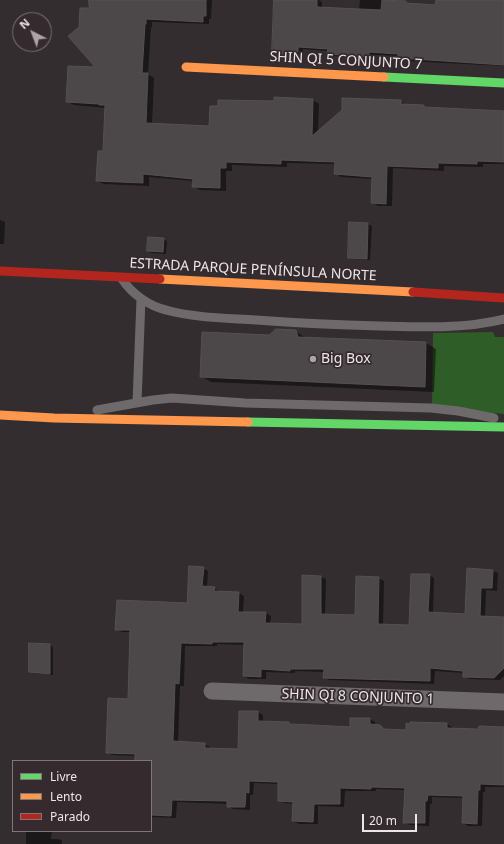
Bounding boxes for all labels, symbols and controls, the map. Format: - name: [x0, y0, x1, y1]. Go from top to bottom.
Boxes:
- north arrow: [12, 12, 52, 52]
- text: N: [16, 15, 33, 32]
- street label: SHIN QI 5 CONJUNTO 7: [269, 49, 423, 73]
- street label: ESTRADA PARQUE PENÍNSULA NORTE: [129, 255, 377, 285]
- place label: Big Box: [321, 351, 371, 367]
- marker: Big Box: [308, 354, 318, 364]
- street label: SHIN QI 8 CONJUNTO 1: [281, 686, 435, 708]
- legend: [12, 760, 152, 832]
- text: Livre: [50, 768, 77, 785]
- text: Lento: [50, 788, 82, 805]
- scale bar: [364, 806, 419, 832]
- text: Parado: [50, 808, 90, 825]
- text: 20 m: [369, 812, 397, 829]

